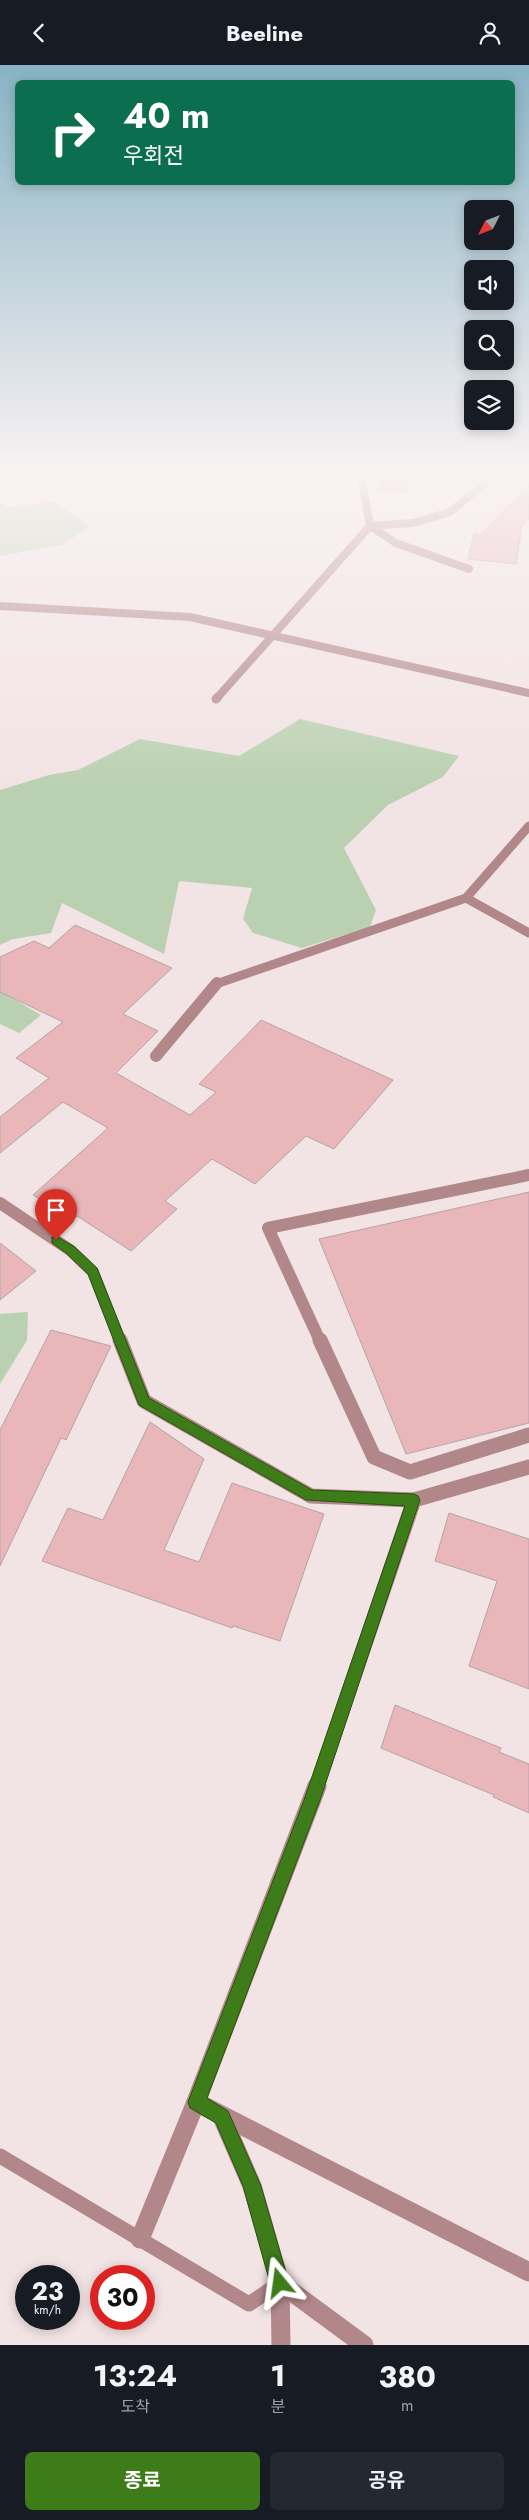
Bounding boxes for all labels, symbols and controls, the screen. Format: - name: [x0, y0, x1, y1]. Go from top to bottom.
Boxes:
- text: Beeline: [226, 17, 303, 49]
- icon: back: [25, 19, 53, 47]
- icon: person: [476, 19, 504, 47]
- text: 40 m: [123, 91, 210, 141]
- icon: right: [40, 100, 105, 165]
- text: 우회전: [123, 139, 184, 171]
- north arrow: [464, 200, 514, 250]
- map controls: [464, 200, 514, 430]
- button: sound: [464, 260, 514, 310]
- button: search: [464, 320, 514, 370]
- button: layers: [464, 380, 514, 430]
- pin: [35, 1189, 77, 1240]
- icon: arrive: [42, 1196, 70, 1224]
- position arrow: [253, 2256, 305, 2308]
- speed limit sign: 30: [90, 2265, 155, 2330]
- text: 23: [32, 2273, 63, 2309]
- text: km/h: [34, 2301, 61, 2319]
- text: 13:24: [93, 2354, 177, 2397]
- text: 1: [270, 2354, 286, 2397]
- text: 380: [379, 2355, 436, 2398]
- text: m: [401, 2394, 414, 2417]
- text: 도착: [120, 2395, 150, 2418]
- text: 분: [271, 2395, 285, 2418]
- button: 종료: [25, 2452, 260, 2510]
- button: 공유: [270, 2452, 504, 2510]

